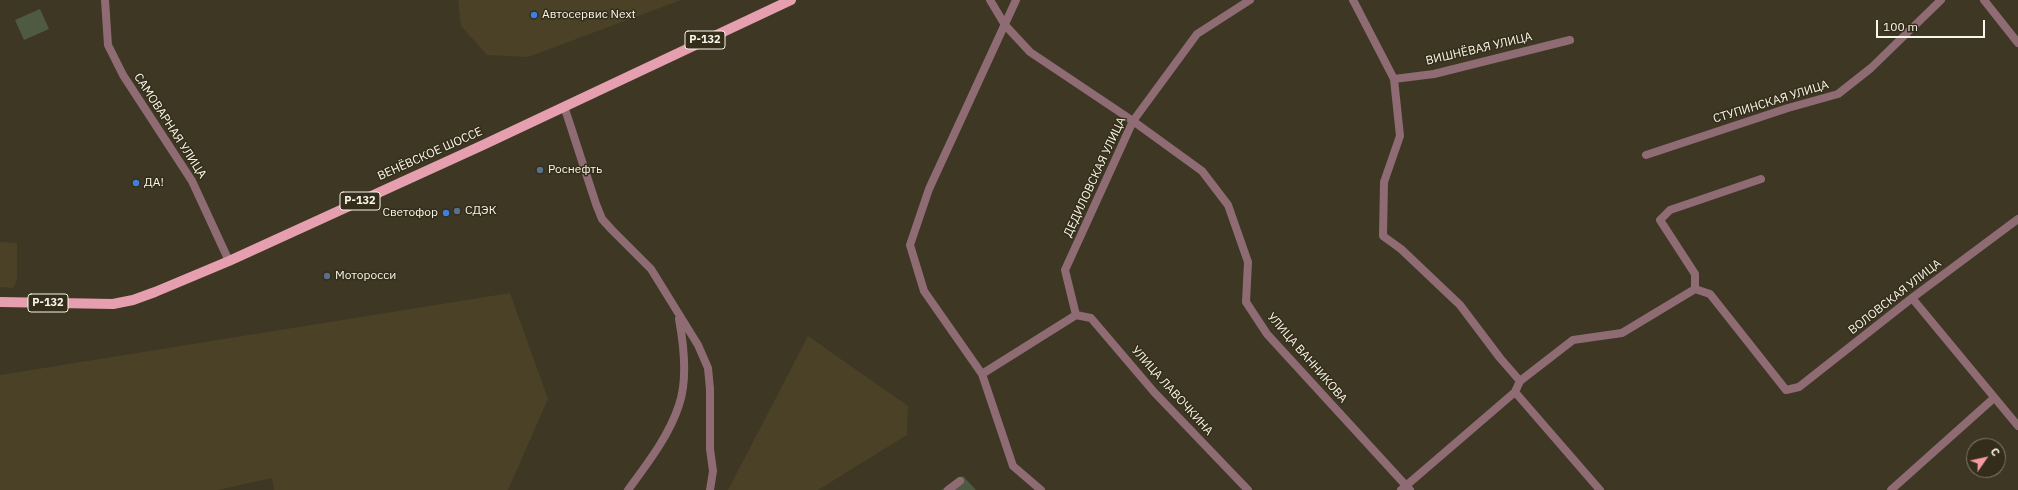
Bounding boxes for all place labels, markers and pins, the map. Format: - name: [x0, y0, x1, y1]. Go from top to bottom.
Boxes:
- place label: Автосервис Next: [542, 8, 636, 22]
- marker: Автосервис Next: [529, 10, 539, 20]
- place label: Роснефть: [548, 163, 602, 177]
- marker: Роснефть: [535, 165, 545, 175]
- place label: ДА!: [144, 176, 164, 190]
- marker: ДА!: [131, 178, 141, 188]
- place label: СДЭК: [465, 204, 497, 218]
- place label: Светофор: [382, 206, 438, 220]
- marker: СДЭК: [452, 206, 462, 216]
- marker: Светофор: [441, 208, 451, 218]
- place label: Моторосси: [335, 269, 396, 283]
- marker: Моторосси: [322, 271, 332, 281]

